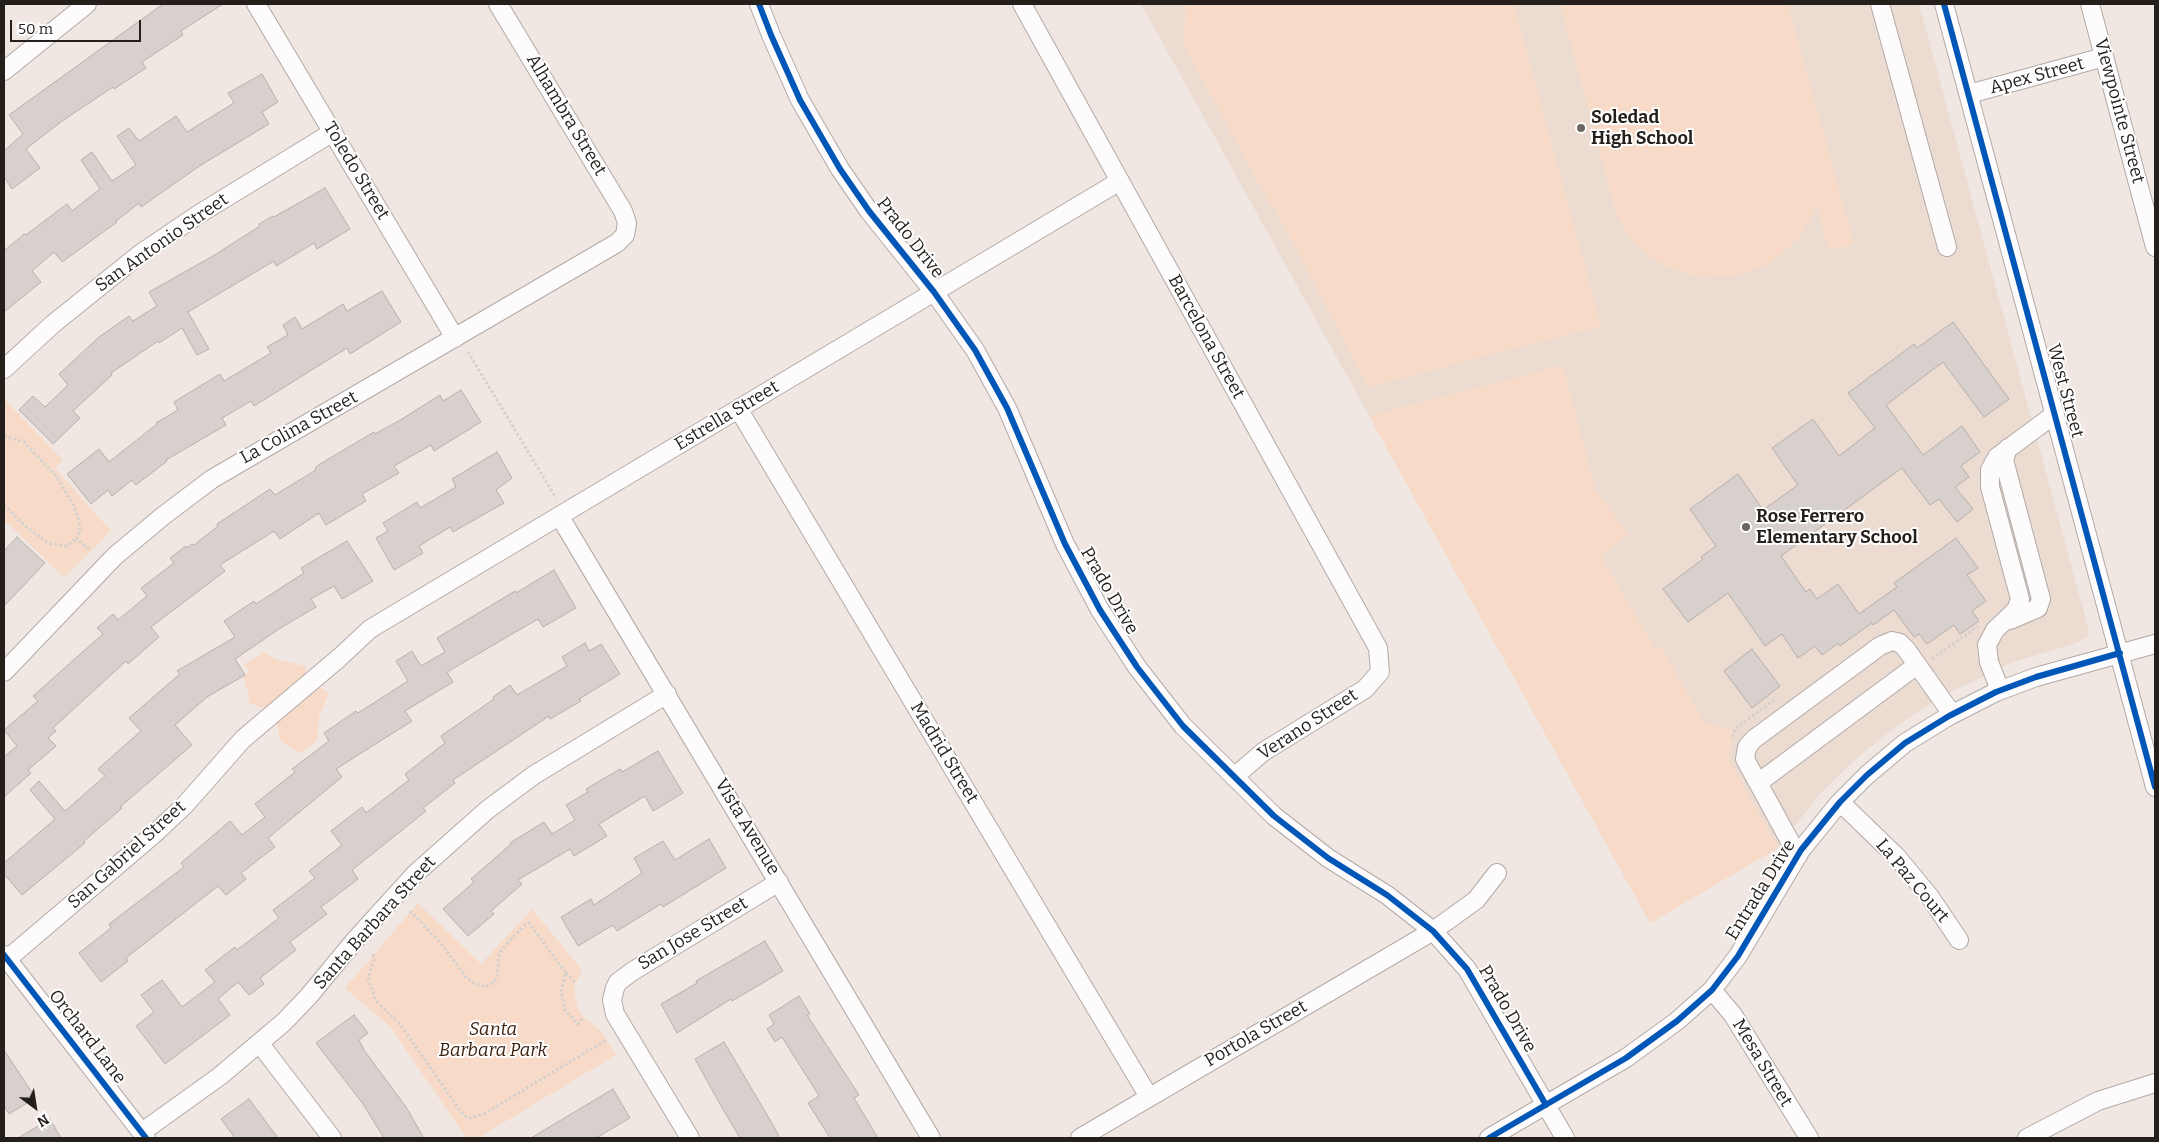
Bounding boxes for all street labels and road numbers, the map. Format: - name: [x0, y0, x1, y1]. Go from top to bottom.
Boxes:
- street label: Viewpointe Street: [2089, 36, 2149, 186]
- street label: Alhambra Street: [521, 50, 611, 180]
- street label: Apex Street: [1987, 53, 2087, 99]
- street label: Toledo Street: [318, 118, 394, 224]
- street label: San Antonio Street: [91, 189, 233, 297]
- street label: Prado Drive: [872, 193, 948, 283]
- street label: Barcelona Street: [1163, 271, 1249, 403]
- street label: West Street: [2042, 342, 2088, 440]
- street label: Estrella Street: [671, 376, 783, 456]
- street label: La Colina Street: [237, 387, 361, 469]
- street label: Prado Drive: [1075, 544, 1143, 638]
- street label: Verano Street: [1254, 685, 1362, 765]
- street label: Madrid Street: [905, 698, 983, 808]
- street label: Vista Avenue: [710, 775, 784, 879]
- street label: San Gabriel Street: [64, 796, 190, 914]
- street label: La Paz Court: [1871, 835, 1953, 927]
- street label: Entrada Drive: [1722, 836, 1800, 944]
- street label: Santa Barbara Street: [309, 852, 441, 994]
- street label: San Jose Street: [634, 893, 752, 975]
- street label: Prado Drive: [1473, 962, 1541, 1056]
- street label: Orchard Lane: [44, 986, 130, 1088]
- street label: Portola Street: [1201, 996, 1311, 1072]
- street label: Mesa Street: [1727, 1015, 1797, 1111]

